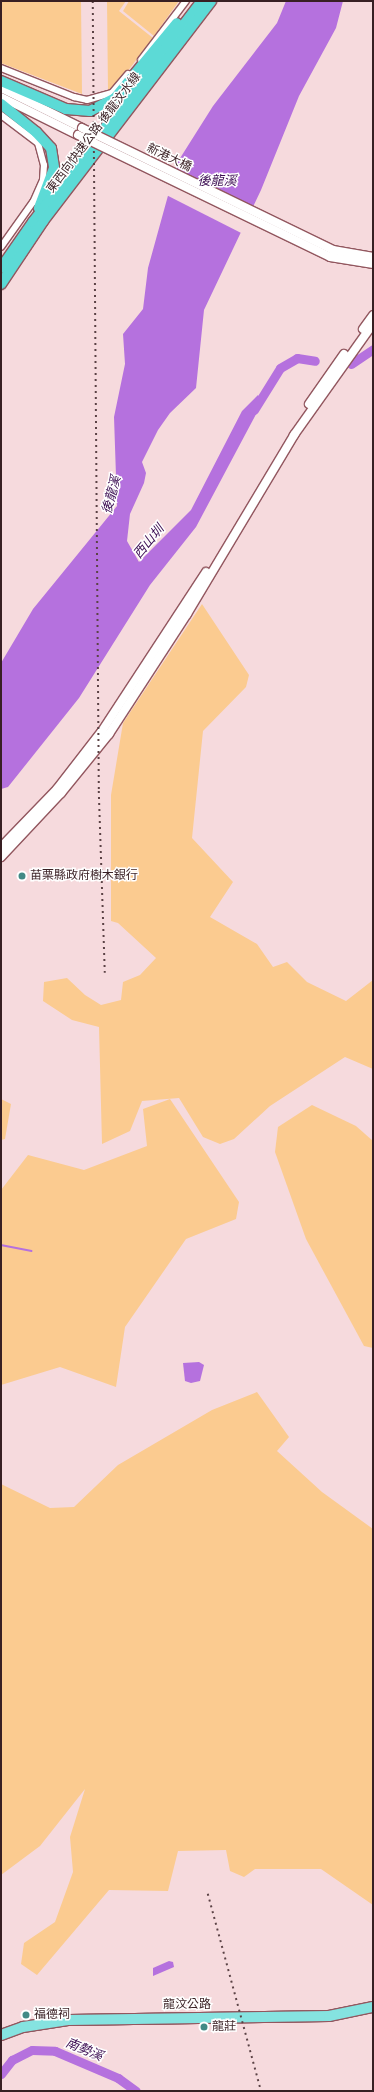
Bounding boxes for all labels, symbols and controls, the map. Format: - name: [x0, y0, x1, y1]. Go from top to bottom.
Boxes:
- street label: 東西向快速公路 後龍汶水線: [44, 70, 144, 196]
- street label: 新港大橋: [144, 141, 194, 175]
- water label: 後龍溪: [198, 173, 236, 189]
- water label: 後龍溪: [99, 474, 125, 516]
- water label: 西山圳: [130, 522, 168, 562]
- place label: 苗栗縣政府樹木銀行: [30, 869, 138, 883]
- marker: 苗栗縣政府樹木銀行: [17, 871, 27, 881]
- street label: 龍汶公路: [163, 1998, 211, 2012]
- place label: 福德祠: [34, 2008, 70, 2022]
- marker: 福德祠: [21, 2010, 31, 2020]
- place label: 龍莊: [212, 2020, 236, 2034]
- marker: 龍莊: [199, 2022, 209, 2032]
- water label: 南勢溪: [63, 2035, 105, 2065]

